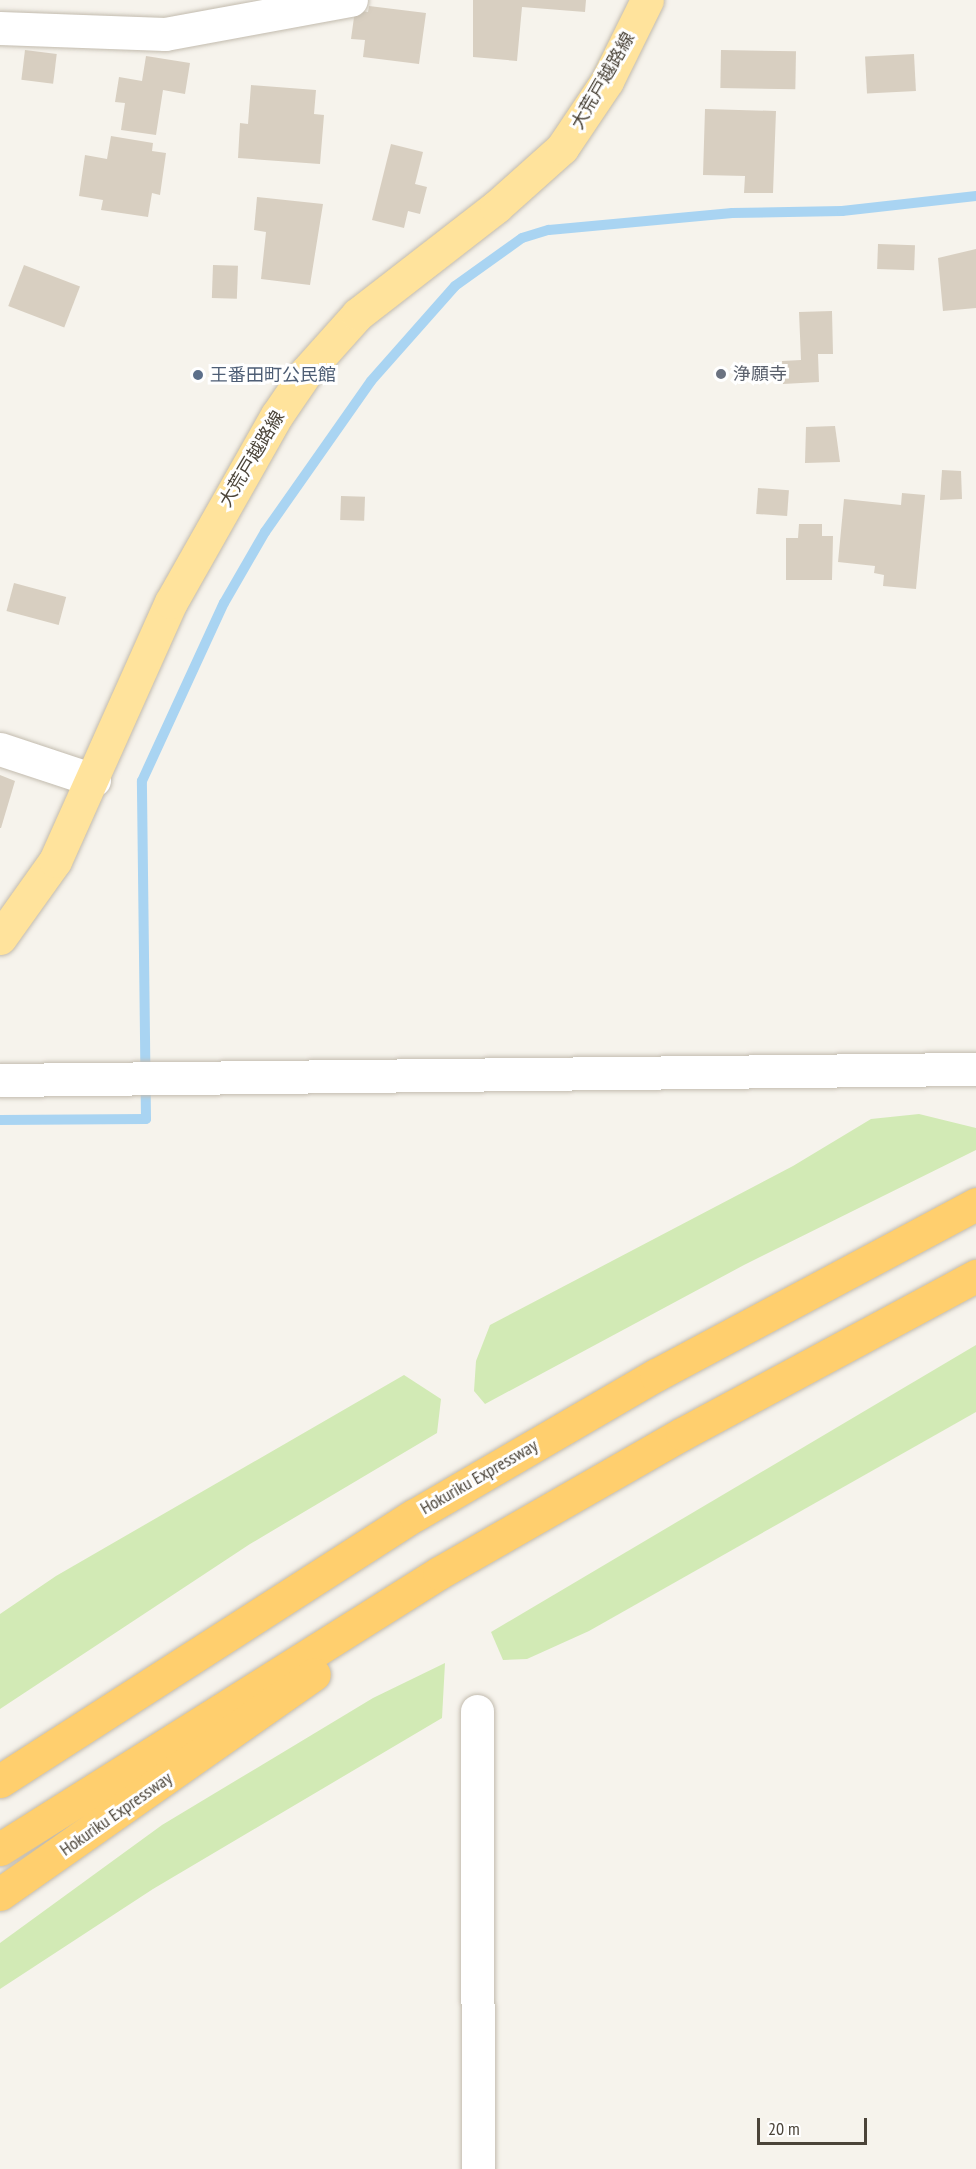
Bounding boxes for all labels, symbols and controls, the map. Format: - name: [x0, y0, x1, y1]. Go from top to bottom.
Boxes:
- street label: 大荒戸越路線: [567, 29, 639, 133]
- place label: 浄願寺: [733, 363, 787, 385]
- place label: 王番田町公民館: [210, 364, 336, 386]
- marker: 浄願寺: [714, 367, 728, 381]
- marker: 王番田町公民館: [191, 368, 205, 382]
- street label: 大荒戸越路線: [215, 407, 289, 511]
- street label: Hokuriku Expressway: [417, 1435, 541, 1519]
- street label: Hokuriku Expressway: [56, 1767, 176, 1861]
- scale bar: [760, 2106, 870, 2144]
- text: 20 m: [768, 2117, 800, 2140]

